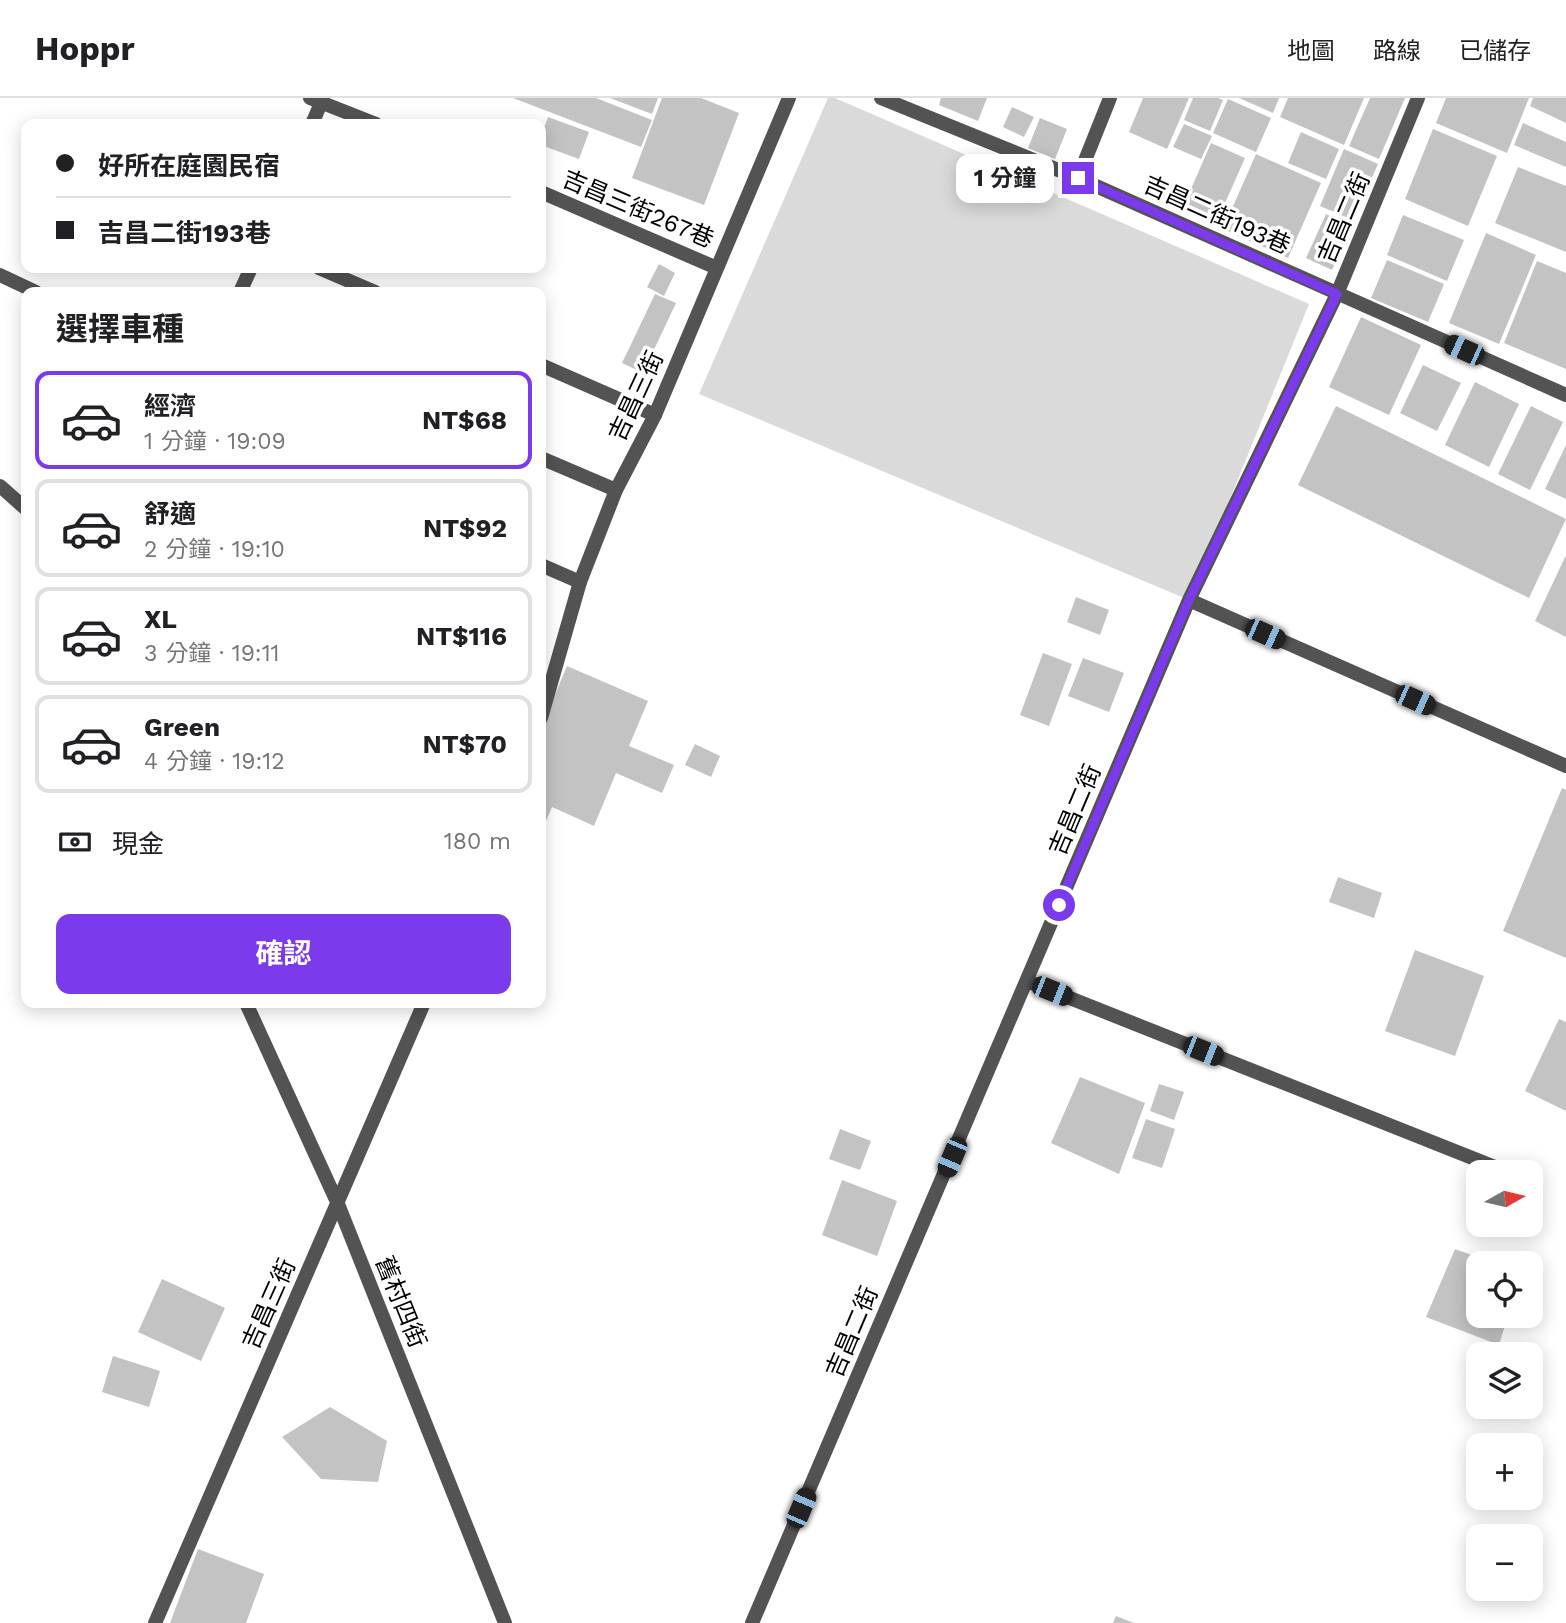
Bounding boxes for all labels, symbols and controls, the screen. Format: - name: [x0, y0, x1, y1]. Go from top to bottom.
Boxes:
- text: Hoppr: [35, 29, 135, 68]
- text: 地圖: [1287, 37, 1335, 65]
- text: 路線: [1373, 37, 1421, 65]
- text: 已儲存: [1459, 37, 1531, 65]
- text: 好所在庭園民宿: [98, 151, 280, 181]
- callout: 1 分鐘: [956, 154, 1054, 202]
- route end: [1062, 162, 1094, 194]
- street label: 吉昌三街267巷: [558, 165, 718, 253]
- text: 1 分鐘: [974, 165, 1036, 192]
- street label: 吉昌二街: [1312, 168, 1376, 268]
- street label: 吉昌二街193巷: [1139, 170, 1295, 260]
- text: 吉昌二街193巷: [98, 218, 270, 248]
- text: 選擇車種: [56, 310, 184, 348]
- car: [1441, 332, 1488, 368]
- street label: 吉昌三街: [603, 347, 669, 445]
- icon: car: [60, 389, 123, 452]
- text: 經濟: [144, 391, 196, 421]
- text: NT$68: [422, 405, 507, 435]
- text: 1 分鐘 · 19:09: [144, 428, 286, 455]
- icon: car: [60, 497, 123, 560]
- text: 舒適: [144, 499, 196, 529]
- text: NT$92: [423, 513, 507, 543]
- text: 2 分鐘 · 19:10: [144, 536, 285, 563]
- text: XL: [144, 604, 177, 634]
- icon: car: [60, 605, 123, 668]
- car: [1242, 616, 1289, 652]
- text: NT$116: [416, 621, 507, 651]
- text: 3 分鐘 · 19:11: [144, 640, 280, 667]
- car: [1392, 682, 1439, 718]
- text: Green: [144, 712, 220, 742]
- icon: car: [60, 713, 123, 776]
- text: NT$70: [423, 729, 507, 759]
- text: 4 分鐘 · 19:12: [144, 748, 285, 775]
- street label: 吉昌二街: [1043, 760, 1107, 860]
- icon: cash: [56, 823, 94, 861]
- text: 180 m: [444, 828, 511, 855]
- text: 現金: [112, 829, 164, 859]
- route start: [1043, 889, 1075, 921]
- button: 確認: [56, 914, 511, 994]
- car: [1029, 973, 1076, 1009]
- car: [1180, 1033, 1227, 1069]
- car: [935, 1134, 970, 1180]
- north arrow: [1466, 1160, 1544, 1237]
- map controls: [1466, 1160, 1543, 1601]
- button: locate: [1466, 1251, 1543, 1328]
- street label: 舊村四街: [370, 1252, 432, 1352]
- street label: 吉昌三街: [237, 1254, 301, 1354]
- street label: 吉昌二街: [820, 1282, 884, 1382]
- button: layers: [1466, 1342, 1543, 1419]
- button: +: [1466, 1433, 1543, 1510]
- car: [784, 1485, 819, 1531]
- button: −: [1466, 1524, 1543, 1601]

